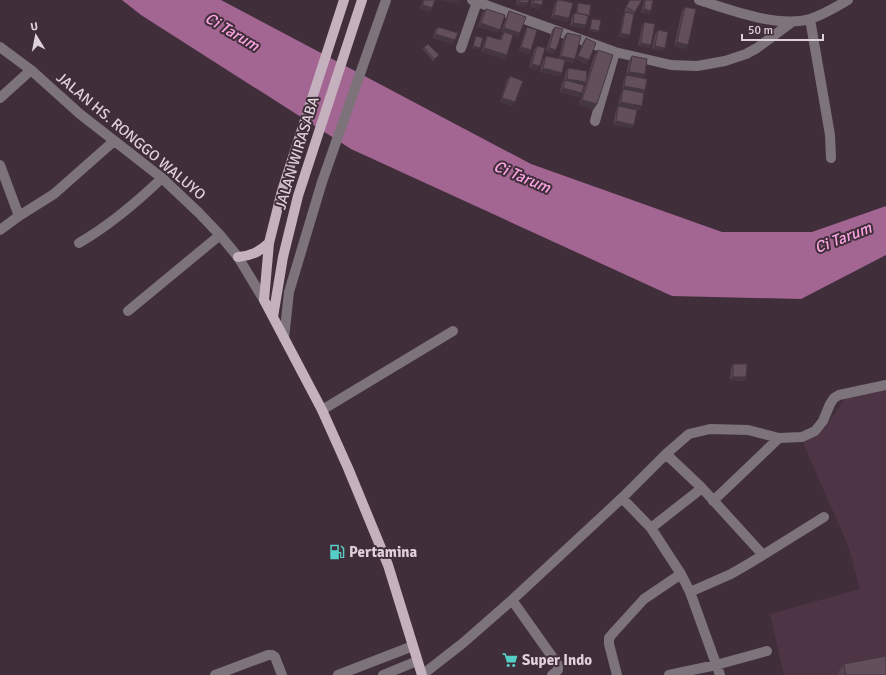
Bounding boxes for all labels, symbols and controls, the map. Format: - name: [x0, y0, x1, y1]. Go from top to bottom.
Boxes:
- water label: Ci Tarum: [201, 8, 264, 57]
- north arrow: [16, 16, 56, 56]
- scale bar: [742, 16, 823, 42]
- text: U: [30, 20, 39, 34]
- text: 50 m: [748, 23, 773, 38]
- street label: JALAN HS. RONGGO WALUYO: [53, 68, 209, 204]
- street label: JALAN WIRASABA: [271, 94, 323, 212]
- water label: Ci Tarum: [491, 156, 555, 198]
- water label: Ci Tarum: [812, 218, 876, 258]
- fuel station icon: Pertamina: [328, 543, 346, 561]
- place label: Pertamina: [349, 543, 418, 561]
- supermarket icon: Super Indo: [501, 651, 519, 669]
- place label: Super Indo: [522, 651, 592, 669]

